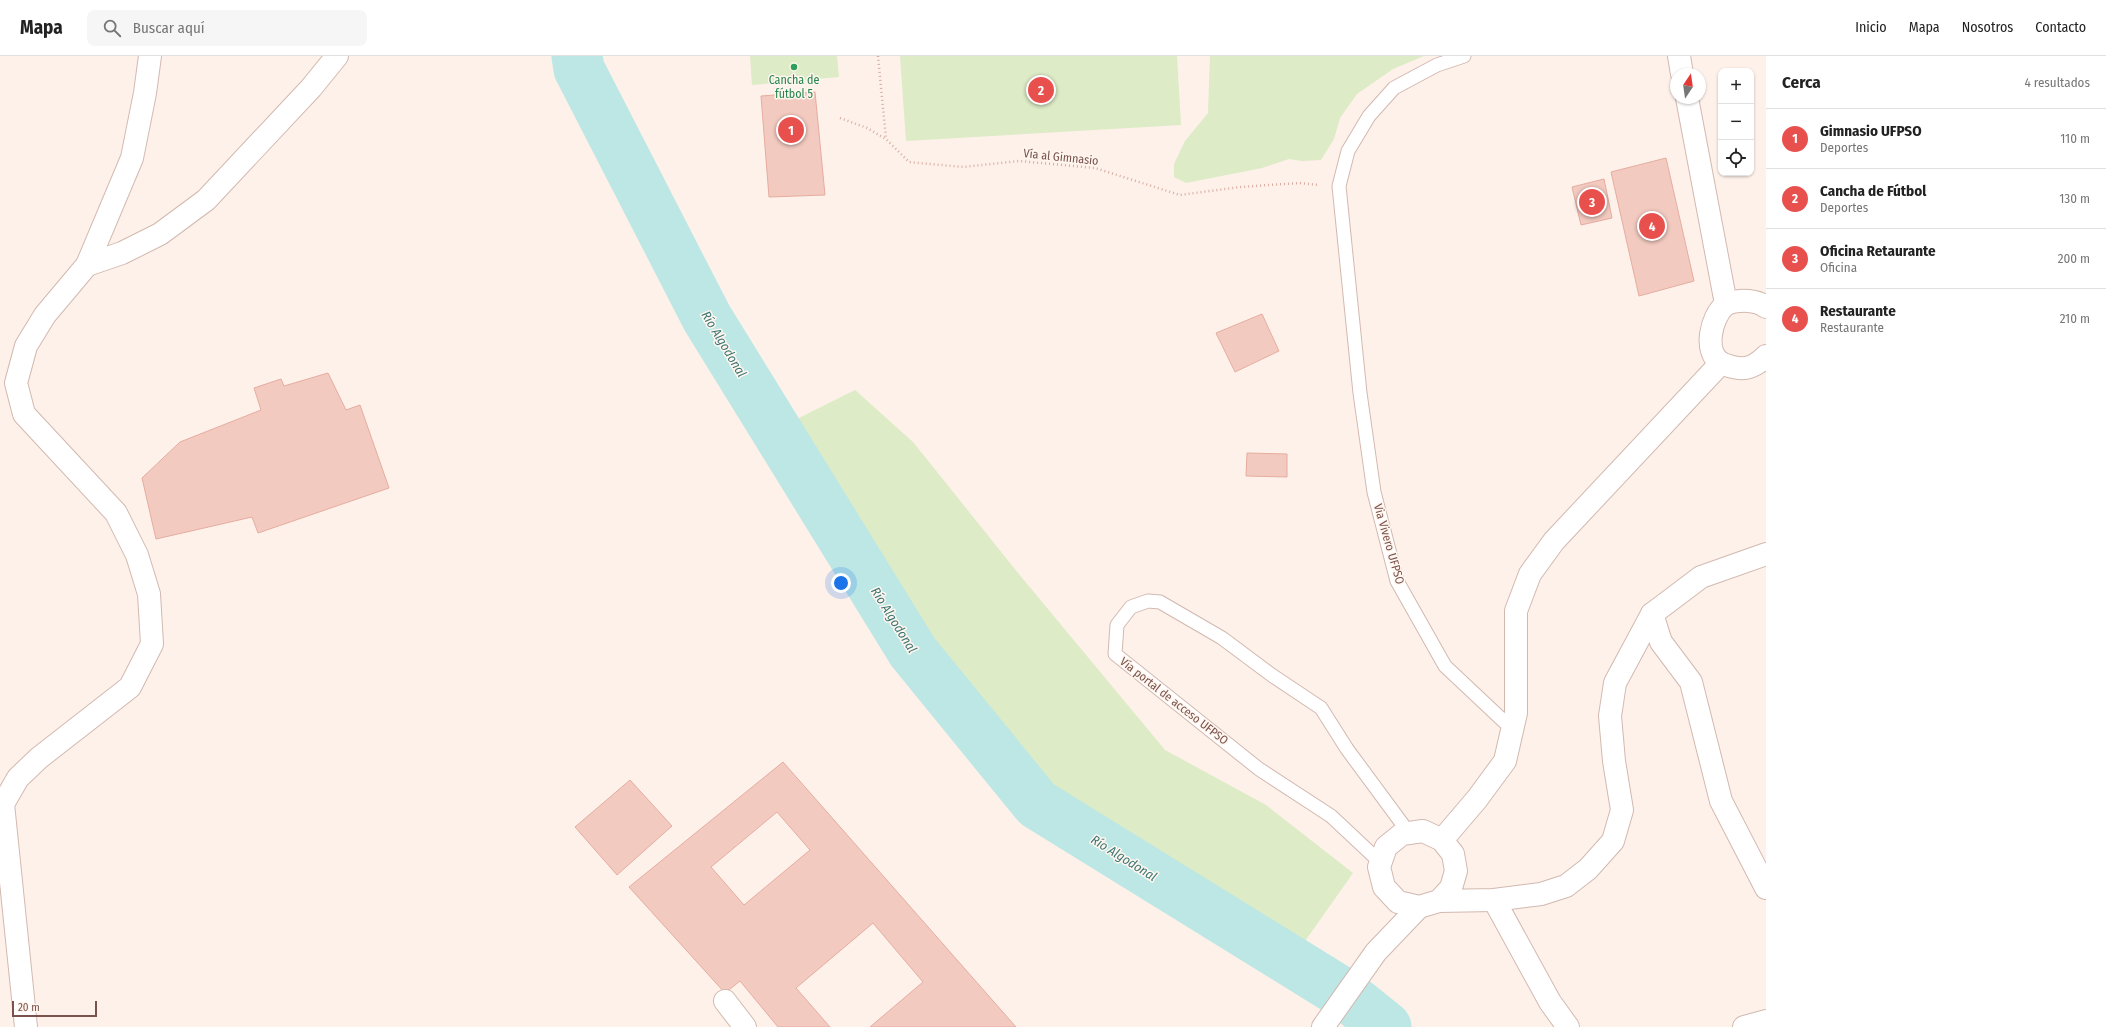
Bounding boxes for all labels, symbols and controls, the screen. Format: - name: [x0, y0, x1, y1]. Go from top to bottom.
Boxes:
- search box: [87, 10, 367, 46]
- text: Mapa: [20, 16, 63, 39]
- icon: search: [101, 17, 123, 39]
- text: Buscar aquí: [133, 19, 205, 37]
- text: Inicio: [1855, 19, 1887, 36]
- text: Mapa: [1909, 19, 1940, 36]
- text: Nosotros: [1962, 19, 2013, 36]
- text: Contacto: [2035, 19, 2086, 36]
- marker: Cancha de fútbol 5: [789, 62, 799, 72]
- north arrow: [1670, 68, 1706, 104]
- map controls: [1718, 68, 1754, 176]
- button: +: [1718, 68, 1754, 104]
- text: Cerca: [1782, 72, 1821, 93]
- place label: Cancha de fútbol 5: [769, 73, 819, 101]
- pin: 2: [1028, 75, 1054, 105]
- text: 4 resultados: [2024, 75, 2090, 90]
- button: −: [1718, 104, 1754, 140]
- pin: 1: [778, 115, 804, 145]
- text: Gimnasio UFPSO: [1820, 122, 1922, 140]
- text: 1: [1792, 131, 1798, 146]
- text: 110 m: [2060, 131, 2090, 146]
- button: locate: [1718, 140, 1754, 176]
- text: Deportes: [1820, 140, 1868, 155]
- street label: Vía al Gimnasio: [1023, 146, 1099, 168]
- text: Cancha de Fútbol: [1820, 182, 1926, 200]
- pin: 3: [1579, 187, 1605, 217]
- text: 2: [1792, 191, 1798, 206]
- text: 130 m: [2059, 191, 2090, 206]
- text: Deportes: [1820, 200, 1868, 215]
- pin: 4: [1639, 211, 1665, 241]
- text: Oficina Retaurante: [1820, 242, 1936, 260]
- text: 3: [1792, 251, 1798, 266]
- text: 200 m: [2058, 251, 2090, 266]
- text: Oficina: [1820, 260, 1857, 275]
- text: Restaurante: [1820, 302, 1896, 320]
- water label: Río Algodonal: [698, 308, 750, 380]
- text: 4: [1792, 311, 1798, 326]
- text: 210 m: [2060, 311, 2090, 326]
- text: Restaurante: [1820, 320, 1884, 335]
- street label: Via Vivero UFPSO: [1371, 502, 1407, 586]
- your location: [831, 573, 851, 593]
- water label: Río Algodonal: [868, 584, 920, 656]
- street label: Vía portal de acceso UFPSO: [1117, 654, 1231, 748]
- water label: Río Algodonal: [1088, 832, 1160, 884]
- scale bar: [12, 999, 97, 1018]
- text: 20 m: [18, 1001, 40, 1014]

